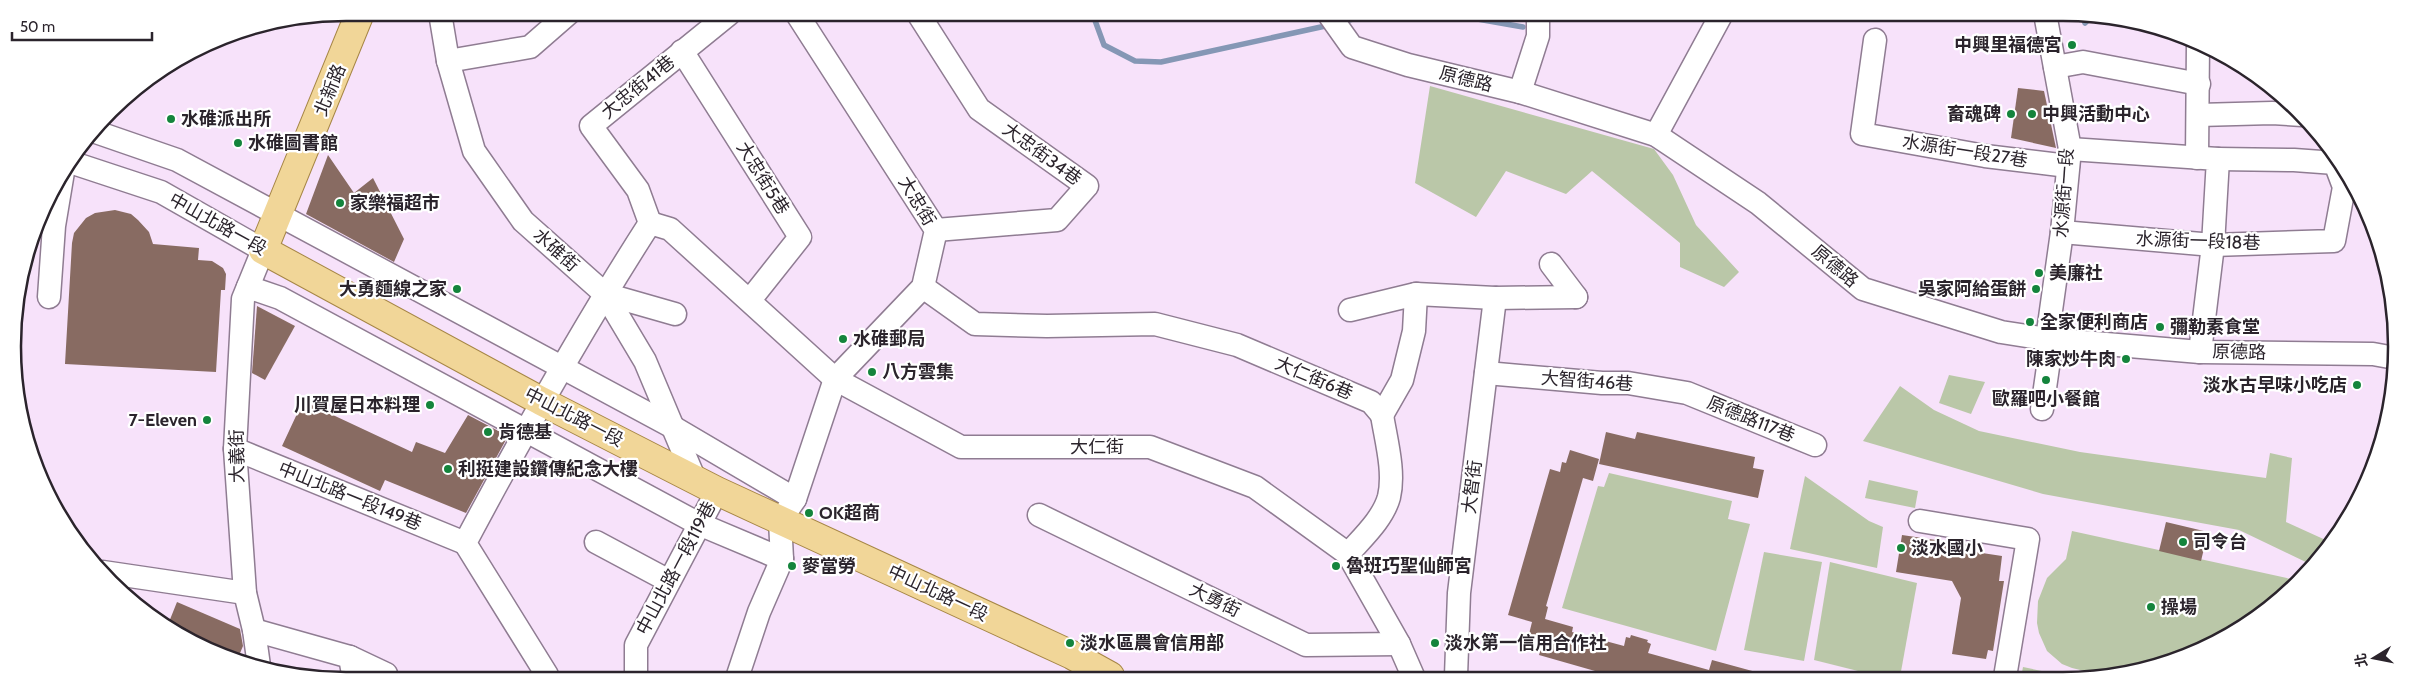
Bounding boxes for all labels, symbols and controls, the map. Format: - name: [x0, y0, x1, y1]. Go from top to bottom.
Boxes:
- scale bar: [12, 10, 152, 42]
- text: 50 m: [20, 18, 55, 36]
- place label: 中興里福德宮: [1954, 34, 2062, 56]
- marker: 中興里福德宮: [2066, 39, 2078, 51]
- street label: 大忠街41巷: [597, 51, 679, 123]
- street label: 北新路: [310, 61, 350, 119]
- street label: 原德路: [1437, 62, 1495, 96]
- place label: 畜魂碑: [1947, 103, 2001, 125]
- place label: 中興活動中心: [2042, 103, 2150, 125]
- place label: 水碓派出所: [181, 108, 271, 130]
- marker: 畜魂碑: [2005, 108, 2017, 120]
- marker: 中興活動中心: [2026, 108, 2038, 120]
- marker: 水碓派出所: [165, 113, 177, 125]
- street label: 大忠街34巷: [998, 118, 1086, 190]
- street label: 水源街一段27巷: [1901, 130, 2029, 172]
- place label: 水碓圖書館: [248, 132, 338, 154]
- marker: 水碓圖書館: [232, 137, 244, 149]
- street label: 大忠街5巷: [732, 138, 794, 218]
- street label: 水源街一段: [2050, 147, 2078, 239]
- street label: 大忠街: [894, 172, 940, 230]
- street label: 中山北路一段: [165, 188, 271, 260]
- place label: 家樂福超市: [350, 192, 440, 214]
- marker: 家樂福超市: [334, 197, 346, 209]
- street label: 水碓街: [529, 224, 583, 276]
- street label: 水源街一段18巷: [2135, 228, 2261, 254]
- street label: 原德路: [1807, 240, 1863, 292]
- place label: 美廉社: [2049, 262, 2103, 284]
- marker: 美廉社: [2033, 267, 2045, 279]
- place label: 大勇麵線之家: [339, 278, 447, 300]
- place label: 吳家阿給蛋餅: [1918, 278, 2026, 300]
- marker: 大勇麵線之家: [451, 283, 463, 295]
- marker: 吳家阿給蛋餅: [2030, 283, 2042, 295]
- place label: 全家便利商店: [2040, 311, 2148, 333]
- marker: 全家便利商店: [2024, 316, 2036, 328]
- place label: 彌勒素食堂: [2170, 316, 2260, 338]
- marker: 彌勒素食堂: [2154, 321, 2166, 333]
- place label: 水碓郵局: [853, 328, 925, 350]
- marker: 水碓郵局: [837, 333, 849, 345]
- street label: 原德路: [2212, 341, 2266, 363]
- place label: 陳家炒牛肉: [2026, 348, 2116, 370]
- street label: 大仁街6巷: [1272, 352, 1356, 404]
- marker: 陳家炒牛肉: [2120, 353, 2132, 365]
- place label: 八方雲集: [882, 361, 954, 383]
- marker: 八方雲集: [866, 366, 878, 378]
- street label: 大智街46巷: [1540, 367, 1634, 395]
- marker: 歐羅吧小餐館: [2040, 374, 2052, 386]
- place label: 淡水古早味小吃店: [2203, 374, 2347, 396]
- marker: 淡水古早味小吃店: [2351, 379, 2363, 391]
- street label: 中山北路一段: [521, 383, 627, 451]
- place label: 歐羅吧小餐館: [1992, 388, 2100, 410]
- street label: 原德路117巷: [1704, 391, 1798, 447]
- place label: 川賀屋日本料理: [294, 394, 420, 416]
- marker: 川賀屋日本料理: [424, 399, 436, 411]
- place label: 7-Eleven: [129, 409, 197, 431]
- marker: 7-Eleven: [201, 414, 213, 426]
- place label: 肯德基: [498, 421, 552, 443]
- marker: 肯德基: [482, 426, 494, 438]
- street label: 大義街: [226, 429, 248, 483]
- street label: 大仁街: [1070, 436, 1124, 458]
- street label: 中山北路一段149巷: [275, 457, 425, 535]
- place label: 利挺建設鑽傳紀念大樓: [458, 458, 638, 480]
- street label: 大智街: [1458, 459, 1486, 515]
- marker: 利挺建設鑽傳紀念大樓: [442, 463, 454, 475]
- street label: 中山北路一段119巷: [632, 498, 720, 638]
- place label: OK超商: [819, 502, 880, 524]
- marker: OK超商: [803, 507, 815, 519]
- place label: 司令台: [2193, 531, 2247, 553]
- marker: 司令台: [2177, 536, 2189, 548]
- place label: 淡水國小: [1911, 537, 1983, 559]
- marker: 淡水國小: [1895, 542, 1907, 554]
- place label: 麥當勞: [802, 555, 856, 577]
- place label: 魯班巧聖仙師宮: [1346, 555, 1472, 577]
- marker: 麥當勞: [786, 560, 798, 572]
- street label: 中山北路一段: [884, 560, 992, 626]
- marker: 魯班巧聖仙師宮: [1330, 560, 1342, 572]
- street label: 大勇街: [1186, 578, 1244, 622]
- place label: 操場: [2161, 596, 2197, 618]
- marker: 操場: [2145, 601, 2157, 613]
- place label: 淡水區農會信用部: [1080, 632, 1224, 654]
- place label: 淡水第一信用合作社: [1445, 632, 1607, 654]
- north arrow: [2349, 633, 2399, 683]
- marker: 淡水區農會信用部: [1064, 637, 1076, 649]
- marker: 淡水第一信用合作社: [1429, 637, 1441, 649]
- text: 北: [2351, 652, 2371, 669]

